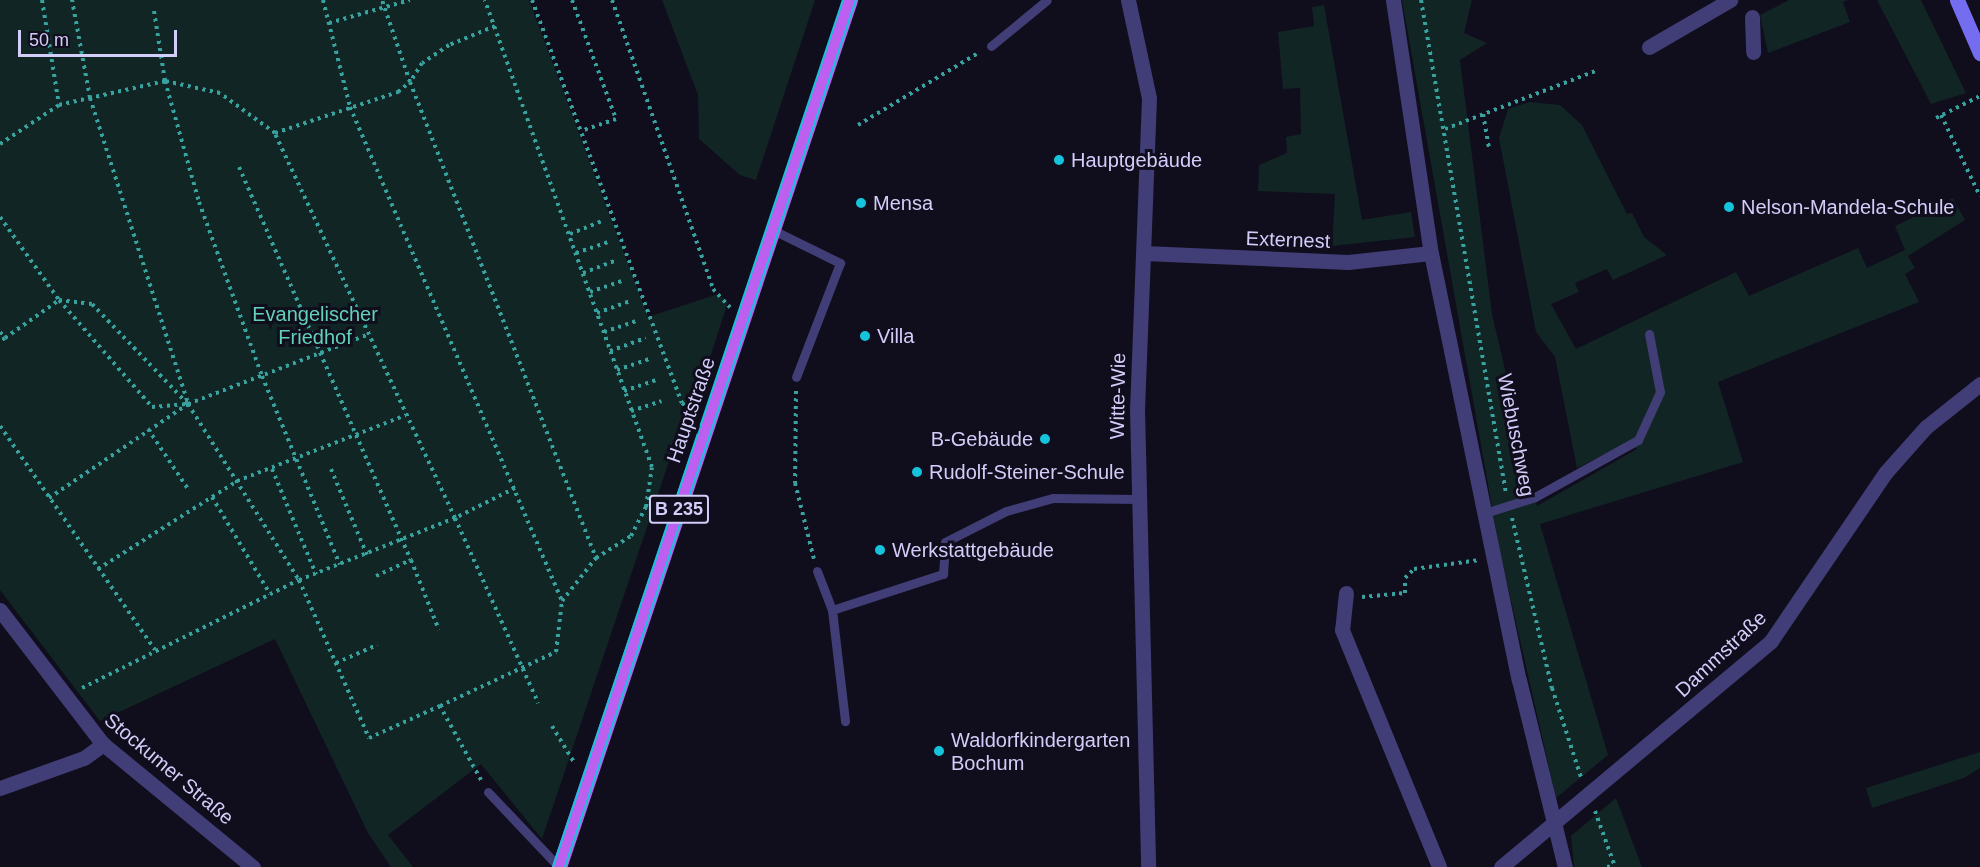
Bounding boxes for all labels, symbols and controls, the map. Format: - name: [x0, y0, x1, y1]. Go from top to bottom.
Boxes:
- scale bar: [21, 18, 180, 56]
- text: 50 m: [29, 30, 69, 50]
- place label: Hauptgebäude: [1071, 148, 1202, 172]
- marker: Hauptgebäude: [1052, 153, 1066, 167]
- place label: Mensa: [873, 191, 933, 215]
- place label: Nelson-Mandela-Schule: [1741, 195, 1954, 219]
- marker: Mensa: [854, 196, 868, 210]
- marker: Nelson-Mandela-Schule: [1722, 200, 1736, 214]
- street label: Externest: [1245, 227, 1331, 253]
- park label: Evangelischer Friedhof: [252, 302, 378, 349]
- place label: Villa: [877, 324, 914, 348]
- marker: Villa: [858, 329, 872, 343]
- street label: Witte-Wie: [1105, 352, 1131, 440]
- street label: Hauptstraße: [662, 354, 720, 466]
- street label: Wiebuschweg: [1492, 372, 1540, 498]
- place label: B-Gebäude: [931, 427, 1033, 451]
- marker: B-Gebäude: [1038, 432, 1052, 446]
- place label: Rudolf-Steiner-Schule: [929, 460, 1125, 484]
- marker: Rudolf-Steiner-Schule: [910, 465, 924, 479]
- road number: B 235: [648, 494, 710, 524]
- place label: Werkstattgebäude: [892, 538, 1054, 562]
- marker: Werkstattgebäude: [873, 543, 887, 557]
- street label: Dammstraße: [1671, 606, 1771, 702]
- street label: Stockumer Straße: [100, 708, 238, 830]
- place label: Waldorfkindergarten Bochum: [951, 728, 1130, 775]
- marker: Waldorfkindergarten Bochum: [932, 744, 946, 758]

